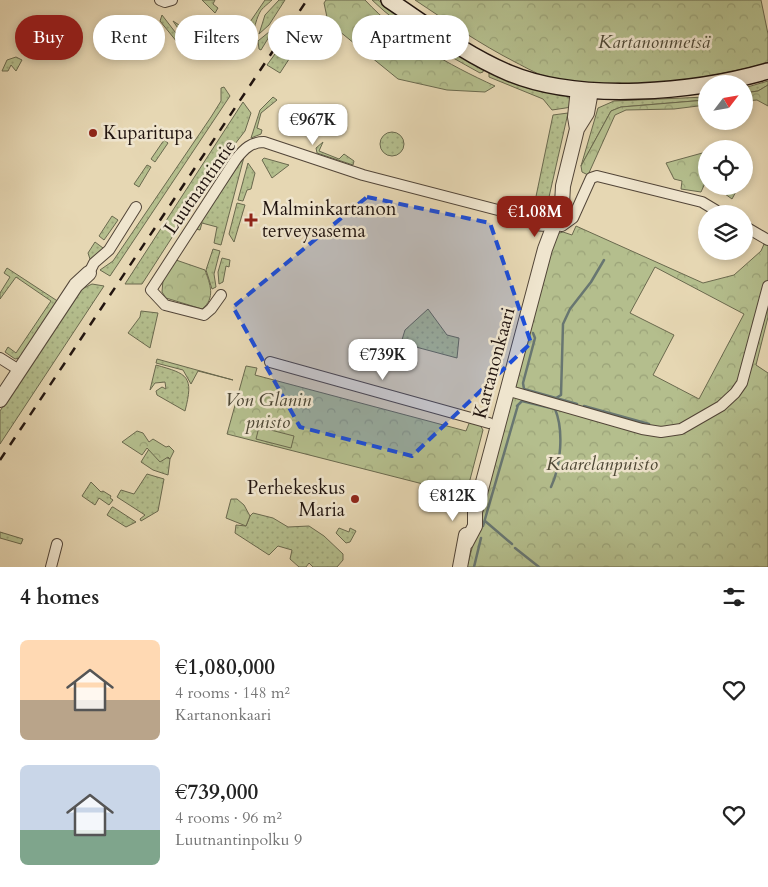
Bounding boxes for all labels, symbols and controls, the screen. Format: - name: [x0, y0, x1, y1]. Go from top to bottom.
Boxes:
- chip: Buy: [15, 15, 83, 60]
- chip: Rent: [93, 15, 165, 60]
- chip: Filters: [175, 15, 258, 60]
- chip: New: [268, 15, 342, 60]
- chip: Apartment: [352, 15, 469, 60]
- park label: Kartanonmetsä: [598, 29, 711, 55]
- north arrow: [698, 75, 752, 130]
- map controls: [698, 75, 753, 260]
- pin: €967K: [278, 104, 348, 146]
- text: €967K: [289, 109, 337, 131]
- place label: Kuparitupa: [103, 120, 193, 146]
- marker: Kuparitupa: [87, 127, 99, 139]
- street label: Luutnantintie: [158, 134, 242, 240]
- button: locate: [698, 140, 753, 195]
- place label: Malminkartanon terveysasema: [262, 196, 397, 244]
- pin: €1.08M: [494, 196, 576, 238]
- text: €1.08M: [508, 201, 562, 223]
- button: layers: [698, 205, 753, 260]
- marker: Malminkartanon terveysasema: [244, 213, 258, 227]
- street label: Kartanonkaari: [467, 304, 521, 422]
- pin: €739K: [348, 338, 418, 381]
- text: €739K: [359, 344, 407, 366]
- park label: Von Glanin puisto: [225, 387, 312, 435]
- park label: Kaarelanpuisto: [546, 451, 658, 477]
- place label: Perhekeskus Maria: [247, 475, 345, 523]
- pin: €812K: [418, 480, 488, 522]
- text: €812K: [429, 485, 477, 507]
- marker: Perhekeskus Maria: [349, 493, 361, 505]
- text: 4 homes: [20, 583, 99, 612]
- icon: filters: [720, 583, 748, 611]
- text: €1,080,000: [175, 653, 275, 682]
- icon: home: [60, 660, 120, 720]
- icon: heart: [720, 676, 748, 704]
- text: 4 rooms · 148 m²: [175, 682, 290, 704]
- text: Kartanonkaari: [175, 704, 271, 726]
- text: €739,000: [175, 778, 258, 807]
- icon: home: [60, 785, 120, 845]
- icon: heart: [720, 801, 748, 829]
- text: 4 rooms · 96 m²: [175, 807, 282, 829]
- text: Luutnantinpolku 9: [175, 829, 302, 851]

